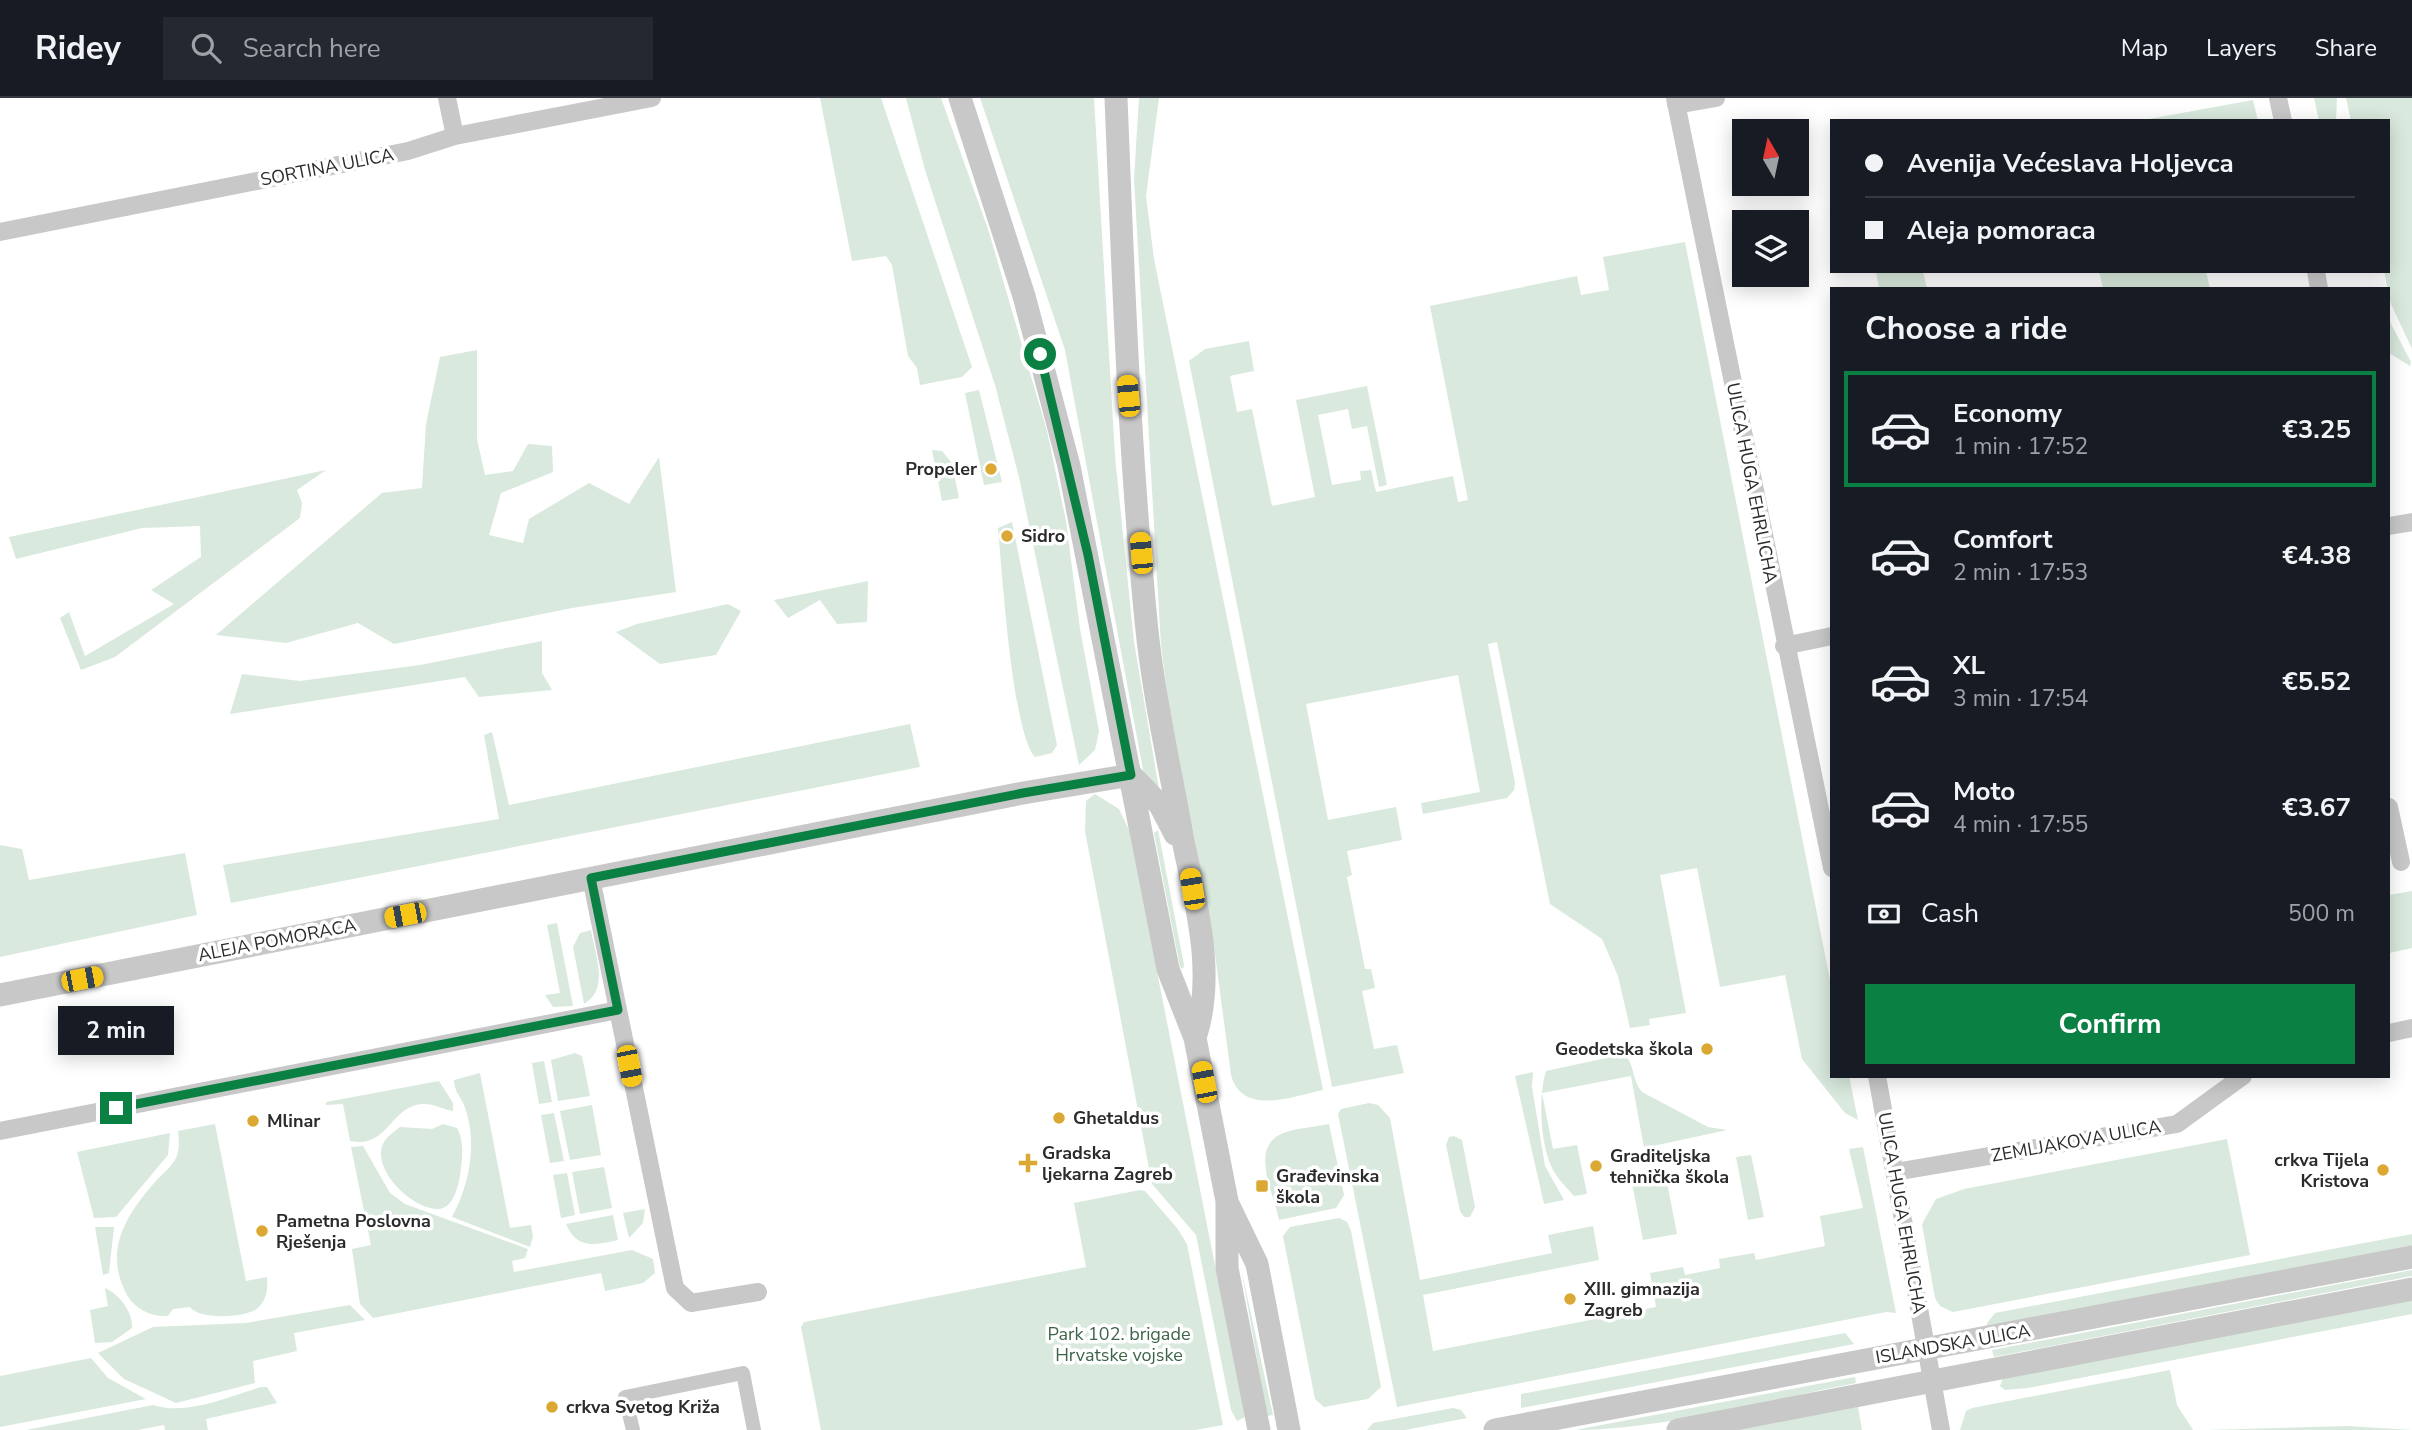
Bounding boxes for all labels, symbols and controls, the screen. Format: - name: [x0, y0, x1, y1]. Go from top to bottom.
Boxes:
- search box: [163, 17, 653, 80]
- text: Ridey: [35, 26, 121, 71]
- icon: search: [187, 29, 225, 67]
- text: Search here: [243, 31, 381, 66]
- text: Map: [2121, 32, 2168, 64]
- text: Layers: [2206, 32, 2277, 64]
- text: Share: [2315, 32, 2377, 64]
- north arrow: [1732, 119, 1810, 196]
- map controls: [1732, 119, 1809, 287]
- street label: SORTINA ULICA: [258, 142, 396, 192]
- text: Avenija Većeslava Holjevca: [1907, 146, 2234, 181]
- button: layers: [1732, 210, 1809, 287]
- text: Aleja pomoraca: [1907, 213, 2096, 248]
- text: Choose a ride: [1865, 307, 2067, 350]
- route start: [1024, 338, 1056, 370]
- car: [1116, 374, 1141, 418]
- street label: ULICA HUGA EHRLICHA: [1721, 380, 1783, 586]
- text: Economy: [1953, 396, 2062, 431]
- icon: car: [1869, 398, 1932, 461]
- text: €3.25: [2282, 412, 2351, 447]
- text: 1 min · 17:52: [1953, 431, 2088, 462]
- place label: Propeler: [905, 457, 977, 481]
- marker: Propeler: [983, 461, 999, 477]
- text: Comfort: [1953, 522, 2053, 557]
- place label: Sidro: [1021, 524, 1065, 548]
- icon: car: [1869, 524, 1932, 587]
- marker: Sidro: [999, 528, 1015, 544]
- car: [1129, 531, 1154, 575]
- text: €4.38: [2282, 538, 2351, 573]
- text: 2 min · 17:53: [1953, 557, 2088, 588]
- text: XL: [1953, 648, 1985, 683]
- icon: car: [1869, 650, 1932, 713]
- text: €5.52: [2282, 664, 2351, 699]
- text: 3 min · 17:54: [1953, 683, 2088, 714]
- text: Moto: [1953, 774, 2015, 809]
- icon: car: [1869, 776, 1932, 839]
- text: €3.67: [2282, 790, 2351, 825]
- text: 4 min · 17:55: [1953, 809, 2088, 840]
- car: [1179, 867, 1206, 911]
- icon: cash: [1865, 895, 1903, 933]
- text: Cash: [1921, 896, 1979, 931]
- text: 500 m: [2288, 898, 2355, 929]
- car: [383, 901, 428, 929]
- street label: ALEJA POMORACA: [196, 913, 358, 967]
- car: [60, 965, 105, 993]
- button: Confirm: [1865, 984, 2355, 1064]
- callout: 2 min: [58, 1006, 174, 1056]
- text: 2 min: [86, 1015, 146, 1046]
- place label: Geodetska škola: [1555, 1037, 1693, 1061]
- marker: Geodetska škola: [1699, 1041, 1715, 1057]
- car: [615, 1043, 644, 1089]
- car: [1190, 1059, 1219, 1105]
- route end: [100, 1092, 132, 1124]
- place label: Ghetaldus: [1073, 1106, 1159, 1130]
- place label: Mlinar: [267, 1109, 320, 1133]
- marker: Ghetaldus: [1051, 1110, 1067, 1126]
- street label: ULICA HUGA EHRLICHA: [1872, 1110, 1932, 1316]
- marker: Mlinar: [245, 1113, 261, 1129]
- street label: ZEMLJAKOVA ULICA: [1989, 1114, 2163, 1168]
- place label: Gradska ljekarna Zagreb: [1042, 1141, 1173, 1186]
- place label: Graditeljska tehnička škola: [1610, 1144, 1729, 1189]
- place label: crkva Tijela Kristova: [2274, 1148, 2369, 1193]
- marker: Gradska ljekarna Zagreb: [1020, 1155, 1036, 1171]
- marker: Graditeljska tehnička škola: [1588, 1158, 1604, 1174]
- marker: crkva Tijela Kristova: [2375, 1162, 2391, 1178]
- place label: Građevinska škola: [1276, 1164, 1379, 1209]
- marker: Građevinska škola: [1254, 1178, 1270, 1194]
- place label: Pametna Poslovna Rješenja: [276, 1209, 431, 1254]
- marker: Pametna Poslovna Rješenja: [254, 1223, 270, 1239]
- place label: XIII. gimnazija Zagreb: [1583, 1277, 1700, 1322]
- marker: XIII. gimnazija Zagreb: [1562, 1291, 1578, 1307]
- street label: ISLANDSKA ULICA: [1874, 1319, 2032, 1369]
- park label: Park 102. brigade Hrvatske vojske: [1048, 1322, 1190, 1367]
- place label: crkva Svetog Križa: [566, 1395, 720, 1419]
- marker: crkva Svetog Križa: [544, 1399, 560, 1415]

